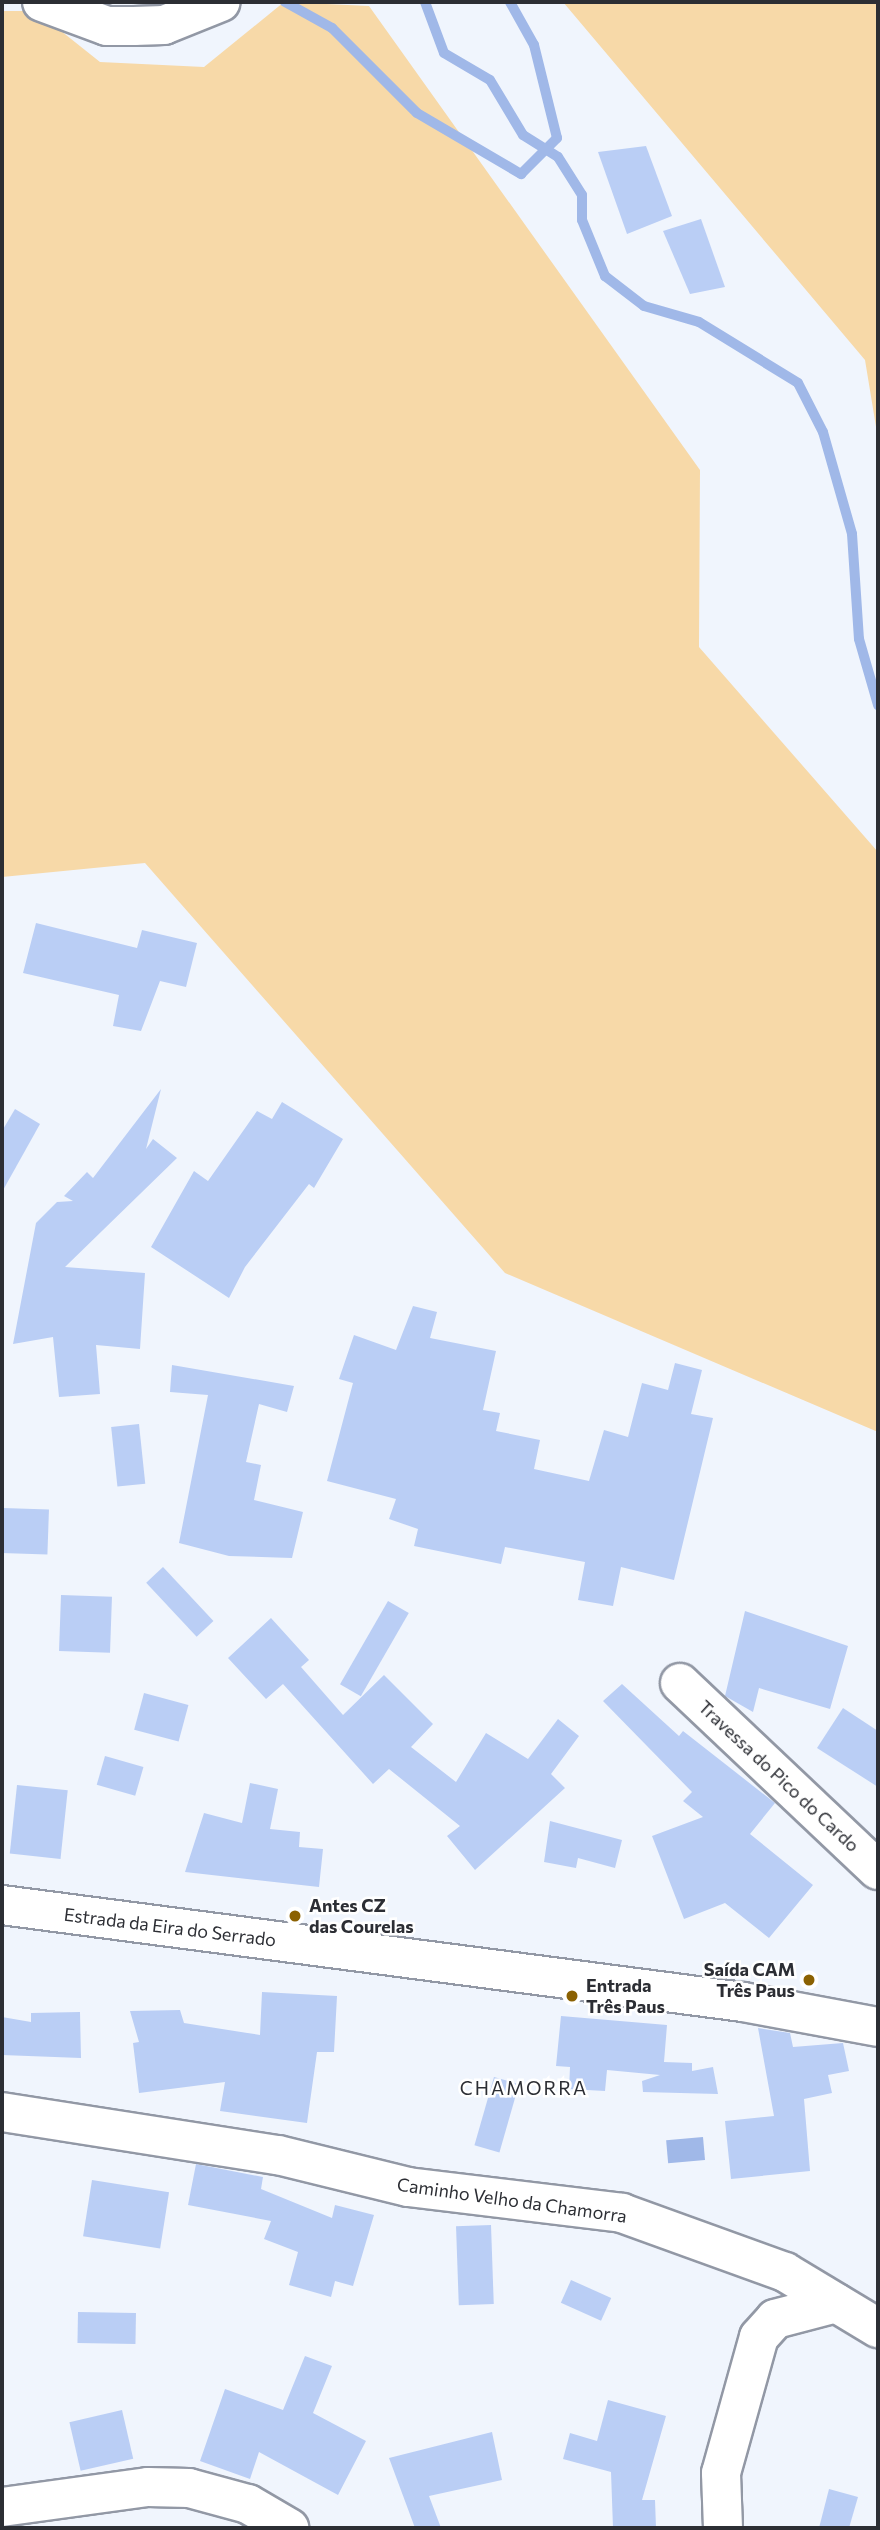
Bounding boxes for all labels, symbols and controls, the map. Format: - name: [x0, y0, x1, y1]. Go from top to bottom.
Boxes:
- street label: Travessa do Pico do Cardo: [694, 1696, 864, 1856]
- place label: Antes CZ das Courelas: [309, 1895, 414, 1938]
- street label: Estrada da Eira do Serrado: [63, 1903, 277, 1951]
- marker: Antes CZ das Courelas: [287, 1908, 303, 1924]
- place label: Saída CAM Três Paus: [704, 1959, 795, 2002]
- marker: Saída CAM Três Paus: [801, 1972, 817, 1988]
- place label: Entrada Três Paus: [586, 1975, 665, 2018]
- marker: Entrada Três Paus: [564, 1988, 580, 2004]
- district label: CHAMORRA: [461, 2077, 587, 2099]
- street label: Caminho Velho da Chamorra: [396, 2173, 628, 2227]

